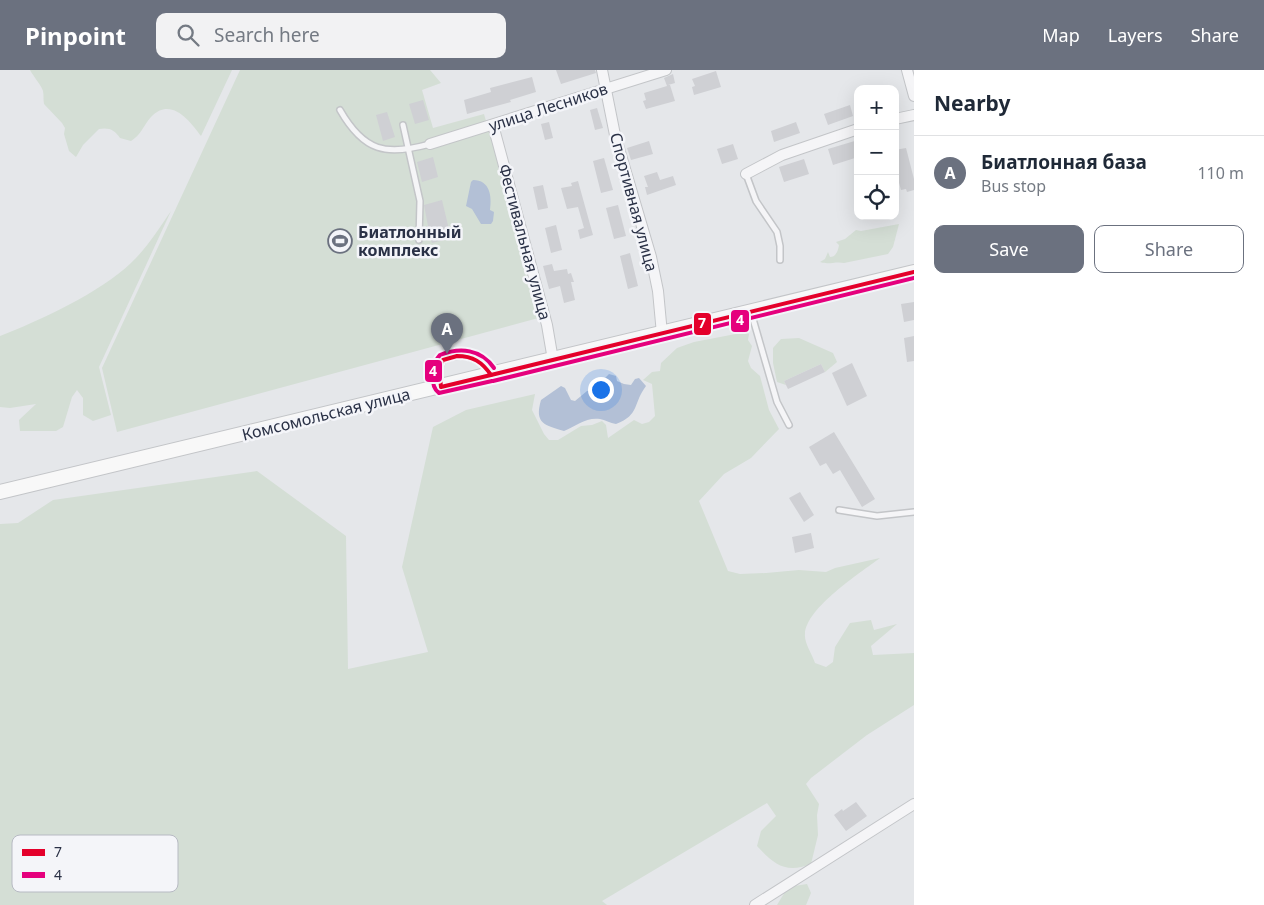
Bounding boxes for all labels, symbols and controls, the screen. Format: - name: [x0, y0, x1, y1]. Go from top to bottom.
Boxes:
- search box: [156, 13, 506, 58]
- text: Pinpoint: [25, 19, 126, 52]
- icon: search: [174, 21, 202, 49]
- text: Search here: [214, 22, 320, 48]
- text: Map: [1042, 23, 1080, 47]
- text: Layers: [1108, 23, 1163, 47]
- text: Share: [1191, 23, 1239, 47]
- street label: улица Лесников: [486, 77, 610, 137]
- map controls: [854, 85, 899, 220]
- button: +: [854, 85, 899, 130]
- text: Nearby: [934, 89, 1010, 117]
- street label: Спортивная улица: [605, 130, 663, 274]
- button: −: [854, 130, 899, 175]
- text: Биатлонная база: [981, 149, 1147, 175]
- street label: Фестивальная улица: [494, 162, 556, 322]
- text: A: [944, 162, 956, 184]
- text: 110 m: [1197, 162, 1244, 184]
- button: locate: [854, 175, 899, 220]
- text: Bus stop: [981, 175, 1046, 197]
- place label: Биатлонный комплекс: [358, 221, 462, 261]
- button: Save: [934, 225, 1084, 273]
- button: Share: [1094, 225, 1244, 273]
- sports icon: Биатлонный комплекс: [327, 228, 353, 254]
- line badge: 4: [730, 309, 750, 333]
- text: 4: [736, 310, 744, 329]
- line badge: 7: [693, 312, 712, 336]
- pin: A: [431, 313, 463, 354]
- text: 7: [698, 313, 706, 332]
- line badge: 4: [424, 359, 443, 383]
- text: 4: [429, 361, 437, 380]
- your location: [588, 377, 614, 403]
- street label: Комсомольская улица: [240, 382, 412, 446]
- legend: [12, 835, 178, 892]
- text: 7: [54, 842, 62, 861]
- text: 4: [54, 865, 62, 884]

